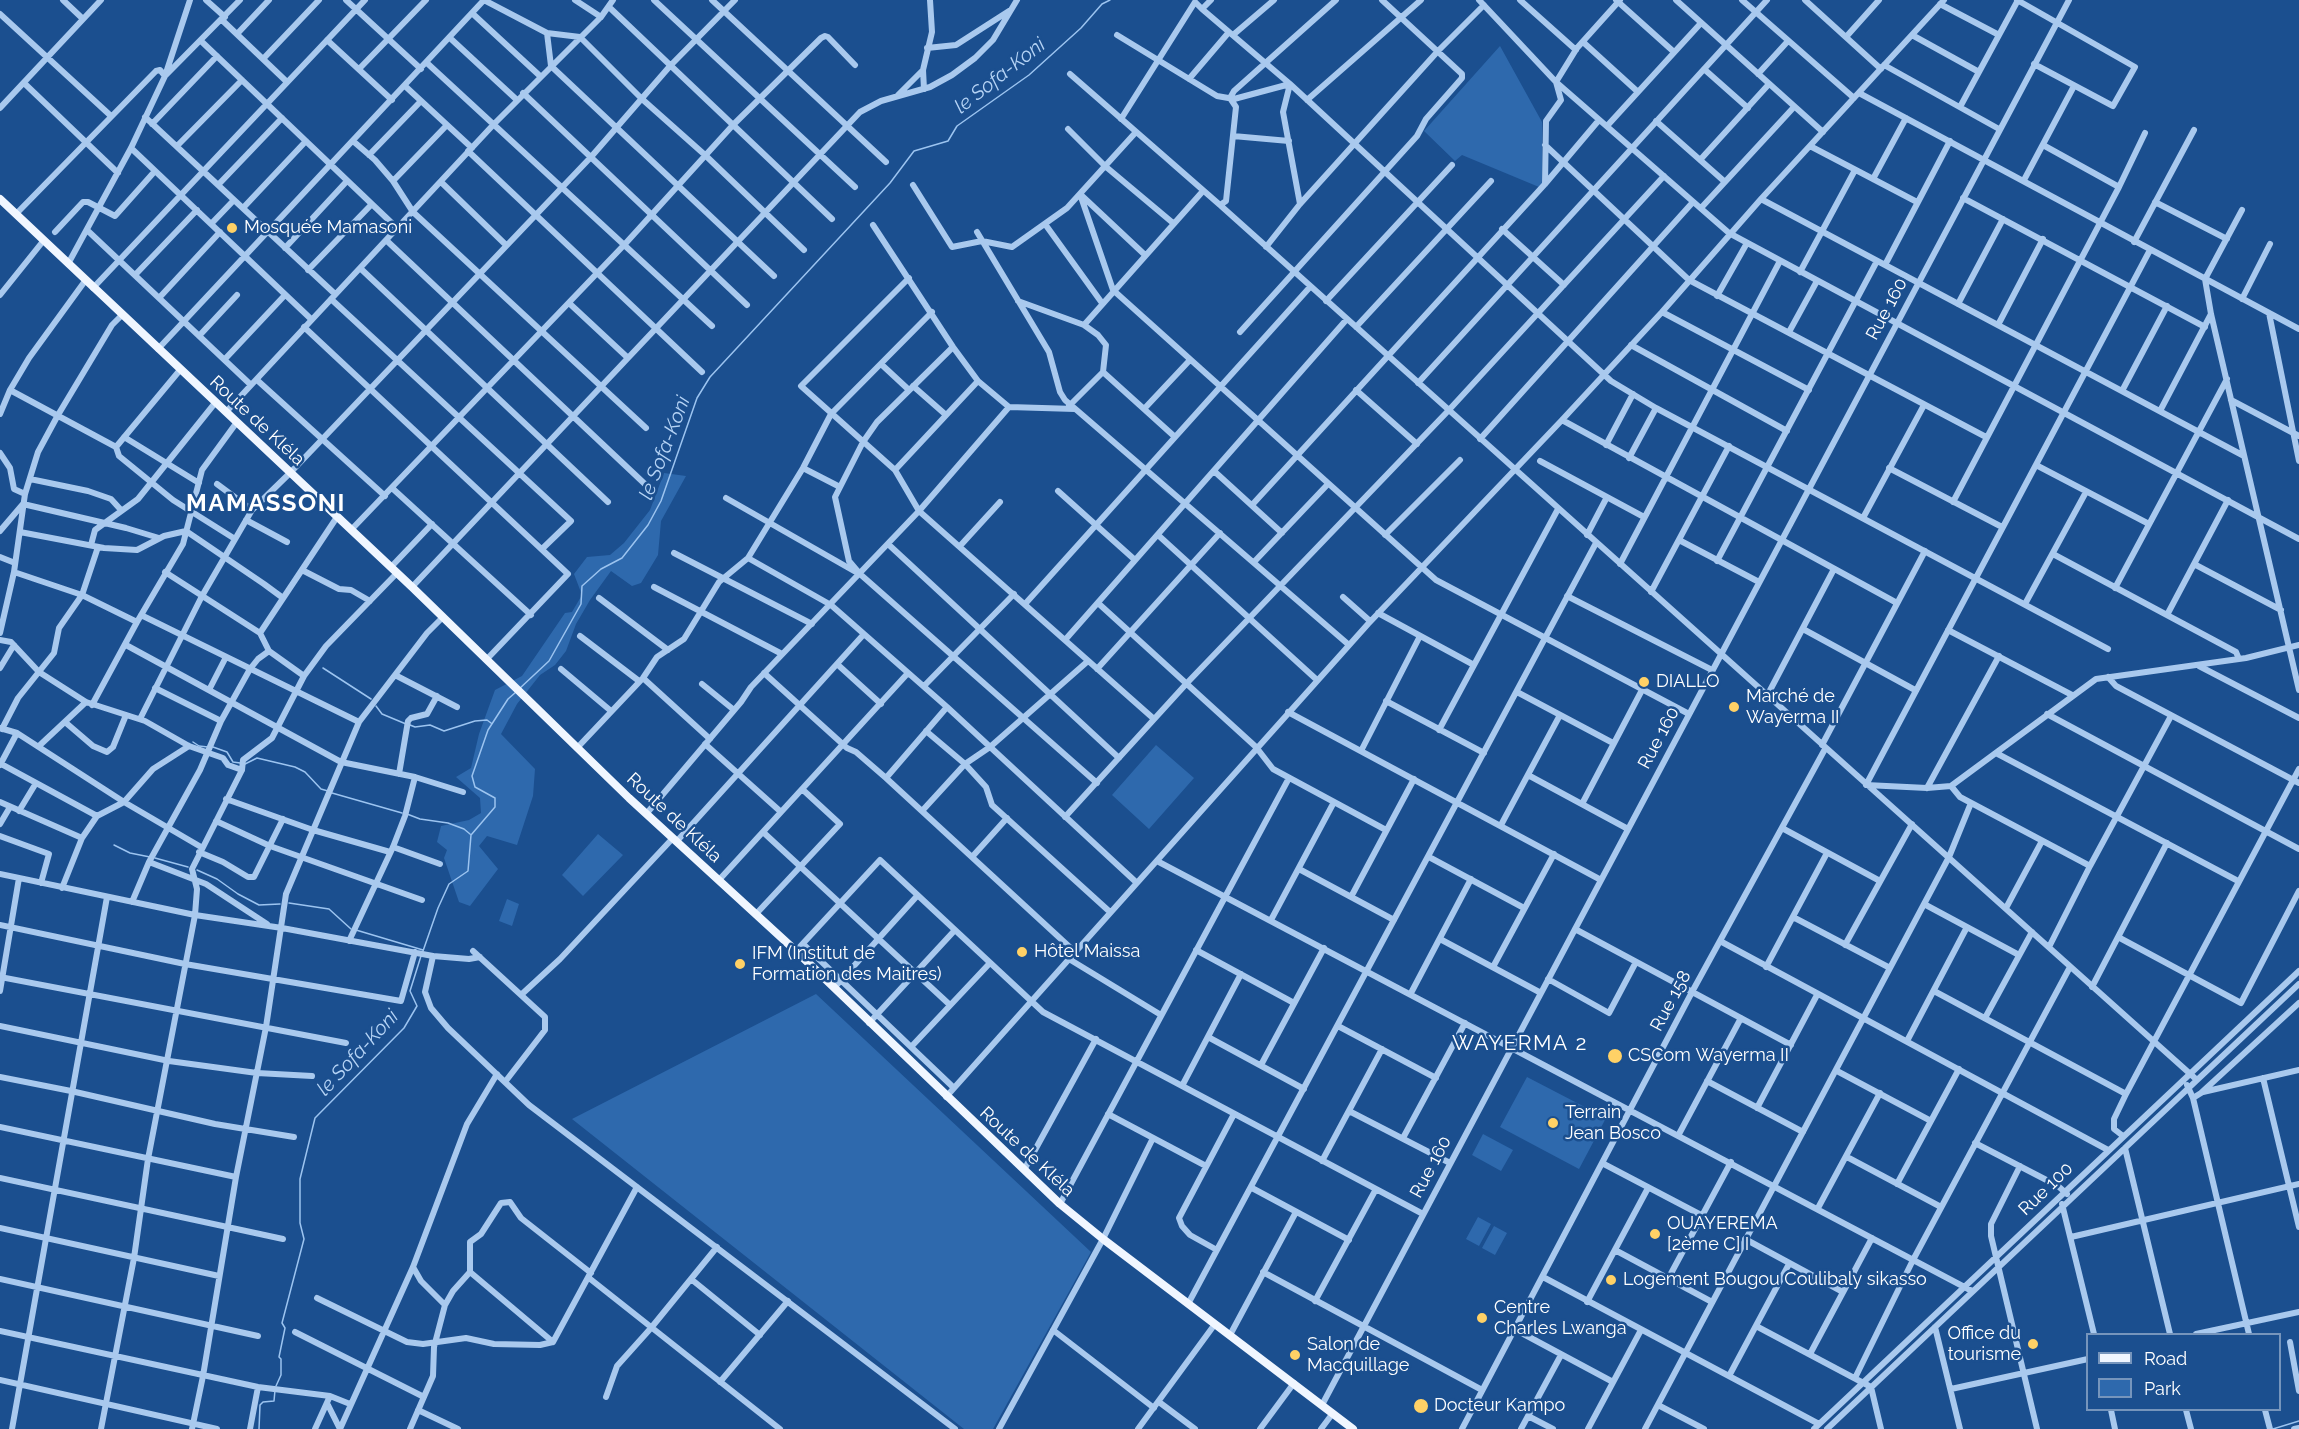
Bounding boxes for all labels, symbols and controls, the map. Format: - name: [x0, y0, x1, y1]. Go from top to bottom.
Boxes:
- water label: le Sofa-Koni: [950, 33, 1050, 119]
- place label: Mosquée Mamasoni: [244, 217, 412, 239]
- marker: Mosquée Mamasoni: [225, 221, 239, 235]
- street label: Rue 160: [1862, 274, 1912, 344]
- street label: Route de Kléla: [205, 372, 309, 470]
- water label: le Sofa-Koni: [634, 393, 696, 503]
- district label: MAMASSONI: [186, 490, 346, 518]
- place label: DIALLO: [1656, 671, 1719, 693]
- marker: DIALLO: [1637, 675, 1651, 689]
- place label: Marché de Wayerma II: [1746, 686, 1840, 728]
- marker: Marché de Wayerma II: [1727, 700, 1741, 714]
- street label: Rue 160: [1634, 703, 1684, 773]
- street label: Route de Kléla: [622, 769, 726, 867]
- place label: Hôtel Maissa: [1034, 941, 1140, 963]
- place label: IFM (Institut de Formation des Maitres): [752, 943, 942, 986]
- marker: Hôtel Maissa: [1015, 945, 1029, 959]
- marker: IFM (Institut de Formation des Maitres): [733, 957, 747, 971]
- street label: Rue 158: [1646, 967, 1696, 1035]
- water label: le Sofa-Koni: [312, 1005, 404, 1101]
- district label: WAYERMA 2: [1452, 1031, 1588, 1057]
- place label: CSCom Wayerma II: [1628, 1045, 1789, 1067]
- marker: CSCom Wayerma II: [1606, 1047, 1624, 1065]
- place label: Terrain Jean Bosco: [1565, 1102, 1661, 1144]
- street label: Route de Kléla: [975, 1103, 1079, 1201]
- marker: Terrain Jean Bosco: [1546, 1116, 1560, 1130]
- street label: Rue 160: [1406, 1132, 1456, 1202]
- street label: Rue 100: [2014, 1158, 2078, 1220]
- place label: OUAYEREMA [2ème C] I: [1667, 1213, 1778, 1256]
- marker: OUAYEREMA [2ème C] I: [1648, 1227, 1662, 1241]
- place label: Logement Bougou Coulibaly sikasso: [1623, 1269, 1927, 1291]
- marker: Logement Bougou Coulibaly sikasso: [1604, 1273, 1618, 1287]
- place label: Centre Charles Lwanga: [1494, 1297, 1626, 1340]
- marker: Centre Charles Lwanga: [1475, 1311, 1489, 1325]
- place label: Office du tourisme: [1947, 1323, 2021, 1366]
- legend: [2086, 1333, 2281, 1411]
- place label: Salon de Macquillage: [1307, 1334, 1409, 1376]
- marker: Office du tourisme: [2026, 1337, 2040, 1351]
- marker: Salon de Macquillage: [1288, 1348, 1302, 1362]
- text: Road: [2144, 1348, 2187, 1369]
- text: Park: [2144, 1378, 2181, 1399]
- place label: Docteur Kampo: [1434, 1395, 1565, 1417]
- marker: Docteur Kampo: [1412, 1397, 1430, 1415]

